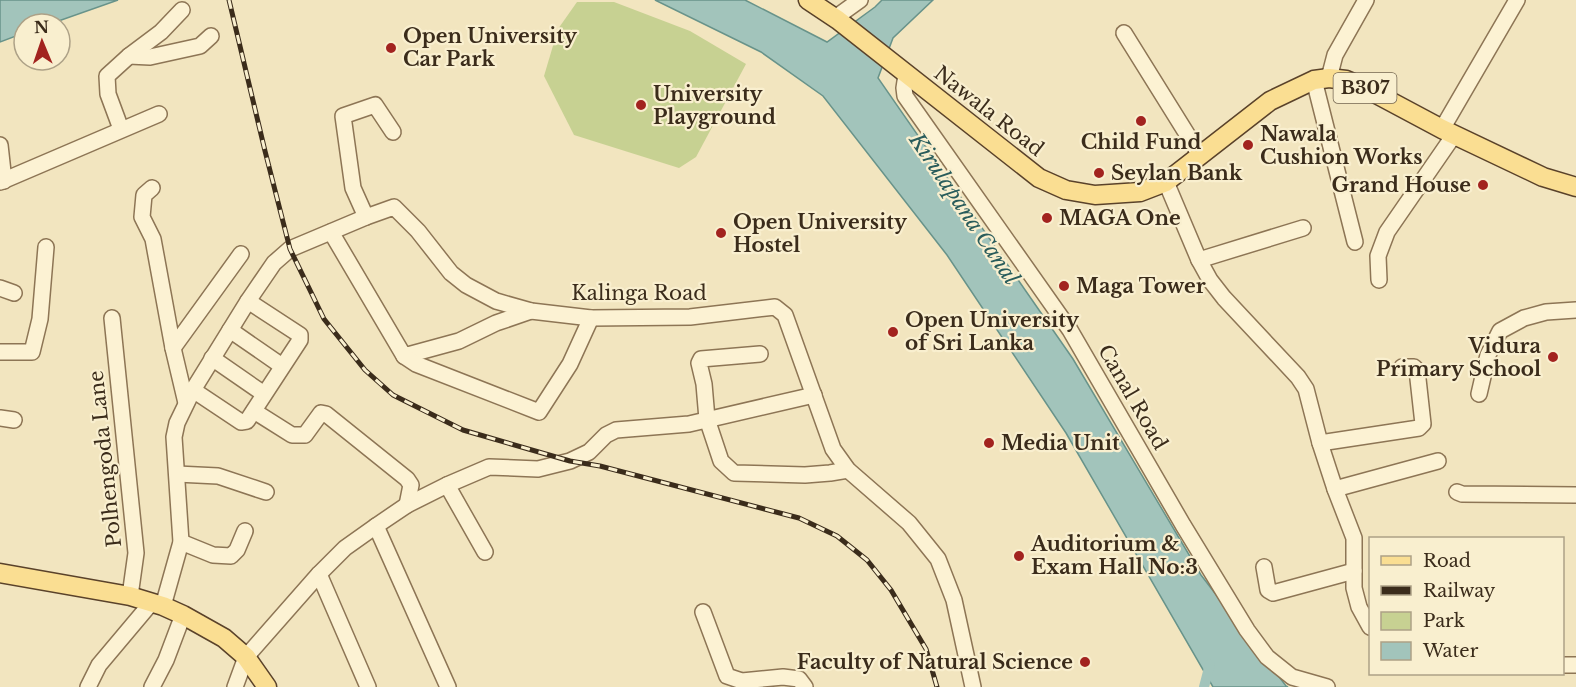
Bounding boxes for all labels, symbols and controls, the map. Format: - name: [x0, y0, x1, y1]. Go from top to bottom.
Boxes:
- north arrow: [12, 12, 72, 72]
- text: N: [34, 17, 49, 37]
- place label: Open University Car Park: [403, 24, 578, 71]
- marker: Open University Car Park: [384, 41, 398, 55]
- street label: Nawala Road: [930, 61, 1048, 161]
- road number: B307: [1334, 73, 1396, 103]
- place label: University Playground: [653, 82, 776, 129]
- marker: University Playground: [634, 98, 648, 112]
- marker: Child Fund: [1134, 114, 1148, 128]
- place label: Nawala Cushion Works: [1260, 122, 1422, 169]
- water label: Kirulapana Canal: [903, 127, 1025, 290]
- place label: Child Fund: [1081, 130, 1201, 154]
- marker: Nawala Cushion Works: [1241, 138, 1255, 152]
- place label: Seylan Bank: [1111, 161, 1243, 185]
- marker: Seylan Bank: [1092, 166, 1106, 180]
- place label: Grand House: [1331, 173, 1471, 197]
- marker: Grand House: [1476, 178, 1490, 192]
- place label: MAGA One: [1059, 206, 1181, 230]
- place label: Open University Hostel: [733, 210, 908, 257]
- marker: MAGA One: [1040, 211, 1054, 225]
- marker: Open University Hostel: [714, 226, 728, 240]
- place label: Maga Tower: [1076, 274, 1206, 298]
- marker: Maga Tower: [1057, 279, 1071, 293]
- street label: Kalinga Road: [571, 281, 707, 305]
- place label: Open University of Sri Lanka: [905, 308, 1080, 355]
- marker: Open University of Sri Lanka: [886, 325, 900, 339]
- place label: Vidura Primary School: [1376, 334, 1542, 381]
- street label: Canal Road: [1093, 340, 1173, 454]
- marker: Vidura Primary School: [1546, 350, 1560, 364]
- street label: Polhengoda Lane: [84, 369, 126, 549]
- place label: Media Unit: [1001, 431, 1120, 455]
- marker: Media Unit: [982, 436, 996, 450]
- place label: Auditorium & Exam Hall No:3: [1030, 532, 1198, 579]
- legend: [1369, 537, 1564, 675]
- marker: Auditorium & Exam Hall No:3: [1012, 549, 1026, 563]
- text: Road: [1423, 550, 1471, 572]
- text: Railway: [1423, 580, 1496, 602]
- text: Park: [1423, 610, 1465, 632]
- text: Water: [1422, 640, 1479, 662]
- place label: Faculty of Natural Science: [797, 650, 1073, 674]
- marker: Faculty of Natural Science: [1078, 655, 1092, 669]

